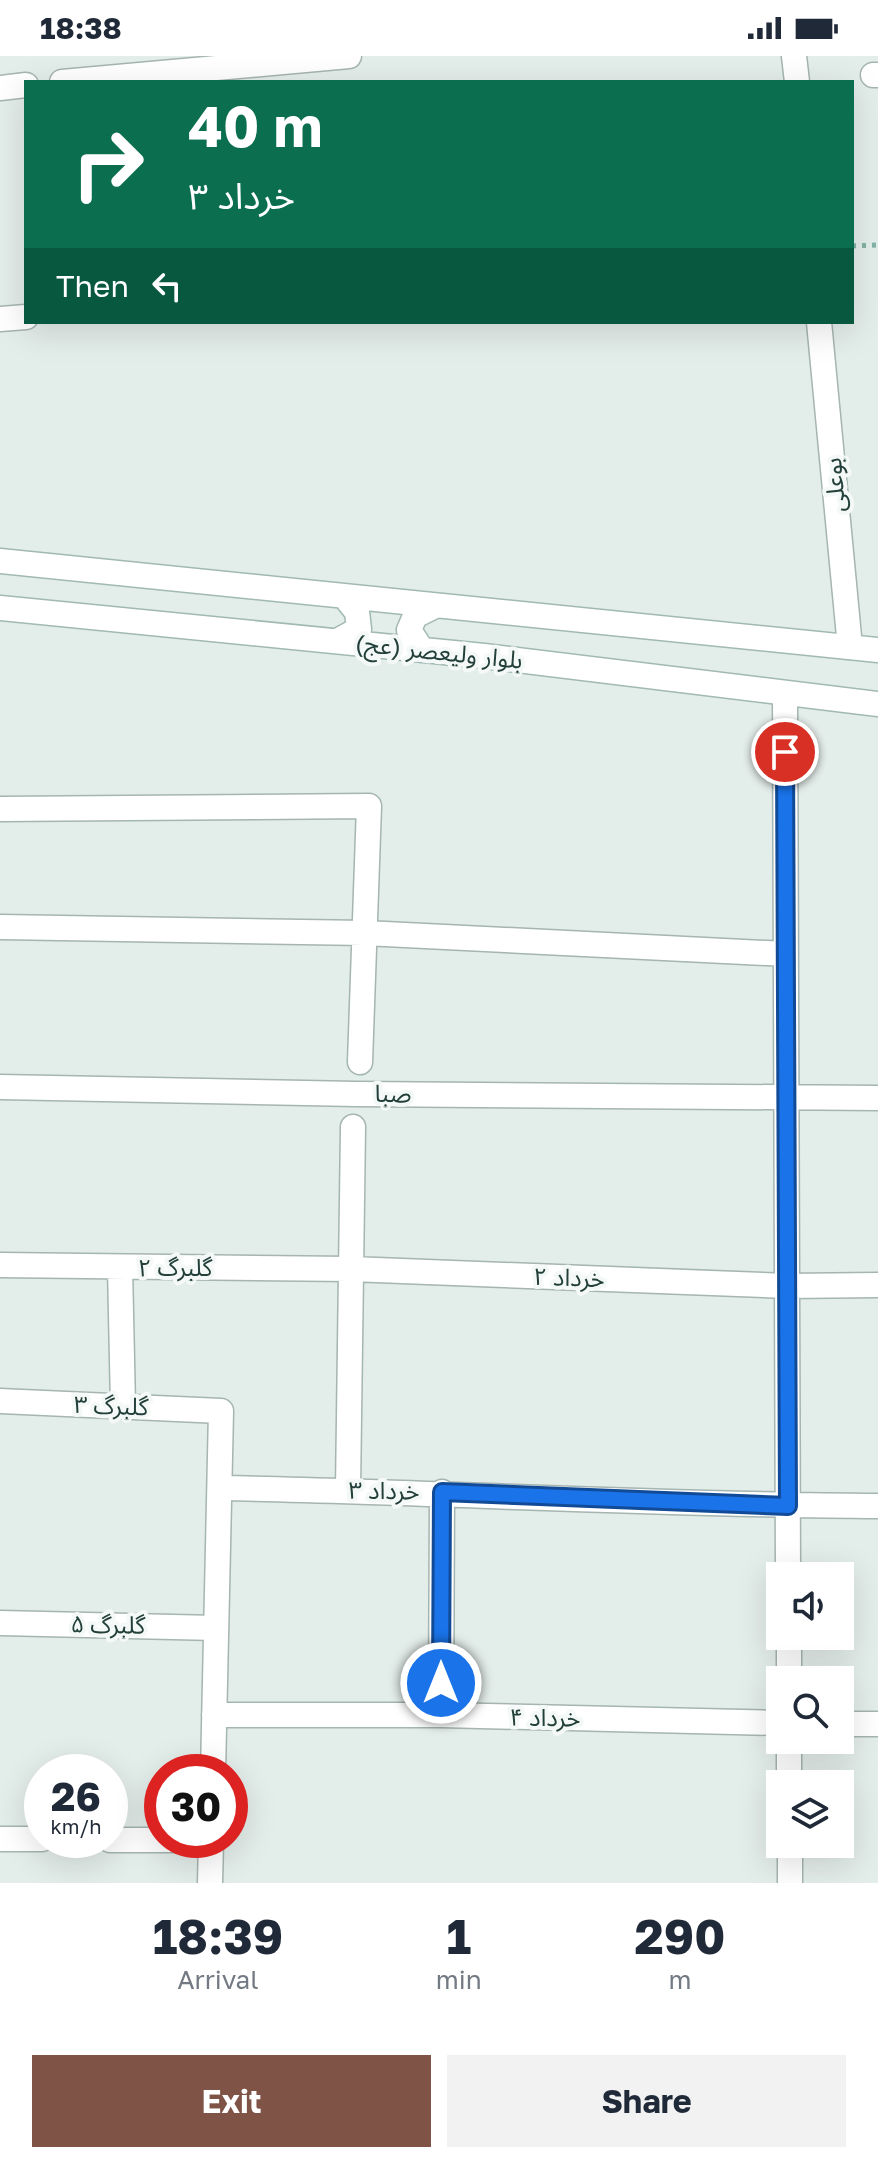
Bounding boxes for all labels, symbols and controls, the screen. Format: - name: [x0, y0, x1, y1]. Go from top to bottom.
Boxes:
- text: 18:38: [40, 10, 122, 46]
- text: 40 m: [188, 92, 322, 159]
- icon: right: [56, 112, 160, 216]
- text: خرداد ۳: [188, 174, 295, 217]
- icon: left: [145, 264, 189, 308]
- text: Then: [56, 268, 129, 304]
- street label: بوعلی: [817, 457, 851, 514]
- street label: بلوار ولیعصر (عج): [354, 627, 524, 678]
- pin: [751, 718, 819, 786]
- icon: arrive: [763, 730, 807, 774]
- street label: صبا: [374, 1078, 412, 1107]
- street label: گلبرگ ۲: [138, 1252, 213, 1282]
- street label: خرداد ۲: [533, 1261, 605, 1293]
- street label: گلبرگ ۳: [73, 1389, 150, 1421]
- street label: خرداد ۳: [348, 1474, 420, 1506]
- map controls: [766, 1562, 854, 1858]
- button: sound: [766, 1562, 854, 1650]
- street label: گلبرگ ۵: [70, 1608, 147, 1640]
- position arrow: [399, 1641, 483, 1725]
- button: search: [766, 1666, 854, 1754]
- street label: خرداد ۴: [509, 1701, 581, 1733]
- speed limit sign: 30: [144, 1754, 248, 1858]
- button: layers: [766, 1770, 854, 1858]
- text: 26: [51, 1772, 101, 1820]
- text: km/h: [51, 1814, 101, 1838]
- text: 18:39: [153, 1907, 283, 1965]
- text: 1: [446, 1907, 471, 1965]
- text: 290: [634, 1907, 725, 1965]
- text: Arrival: [177, 1964, 259, 1995]
- text: min: [436, 1964, 482, 1995]
- text: m: [668, 1964, 691, 1995]
- button: Exit: [32, 2055, 431, 2147]
- button: Share: [447, 2055, 846, 2147]

